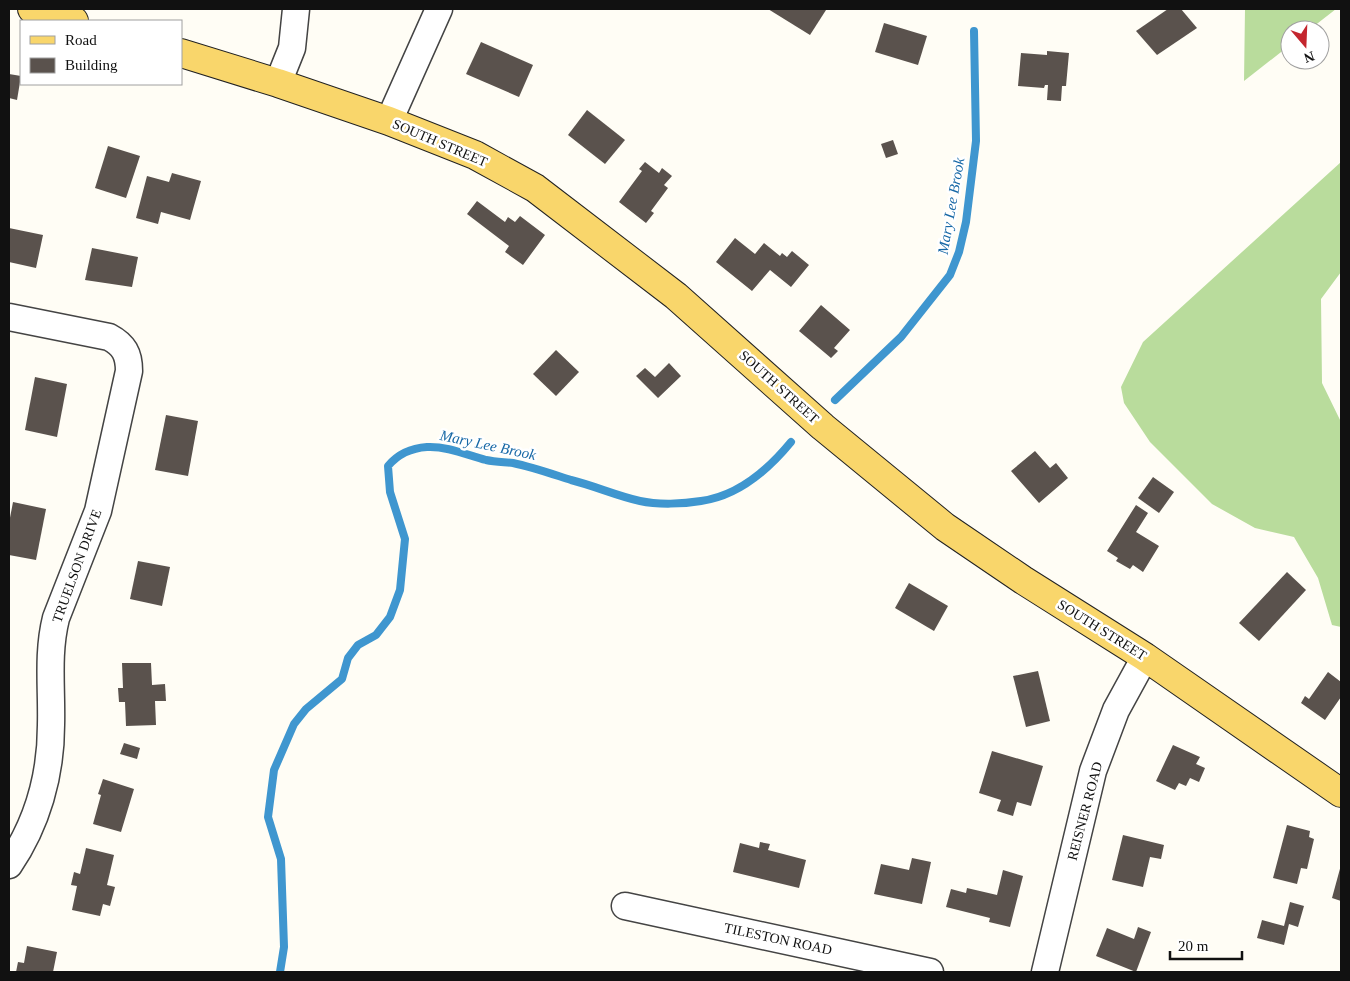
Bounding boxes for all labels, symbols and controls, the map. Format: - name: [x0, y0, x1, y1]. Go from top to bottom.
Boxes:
- legend: [20, 20, 182, 85]
- north arrow: [1280, 20, 1330, 70]
- text: Road: [65, 32, 97, 48]
- text: N: [1302, 48, 1316, 66]
- text: Building: [65, 57, 118, 73]
- street label: SOUTH STREET: [390, 116, 490, 170]
- water label: Mary Lee Brook: [934, 156, 967, 257]
- street label: SOUTH STREET: [736, 347, 822, 427]
- water label: Mary Lee Brook: [438, 427, 538, 463]
- street label: TRUELSON DRIVE: [50, 507, 104, 625]
- street label: SOUTH STREET: [1055, 597, 1149, 663]
- street label: REISNER ROAD: [1065, 760, 1105, 862]
- street label: TILESTON ROAD: [723, 920, 833, 958]
- scale bar: [1170, 928, 1242, 960]
- text: 20 m: [1178, 938, 1209, 954]

